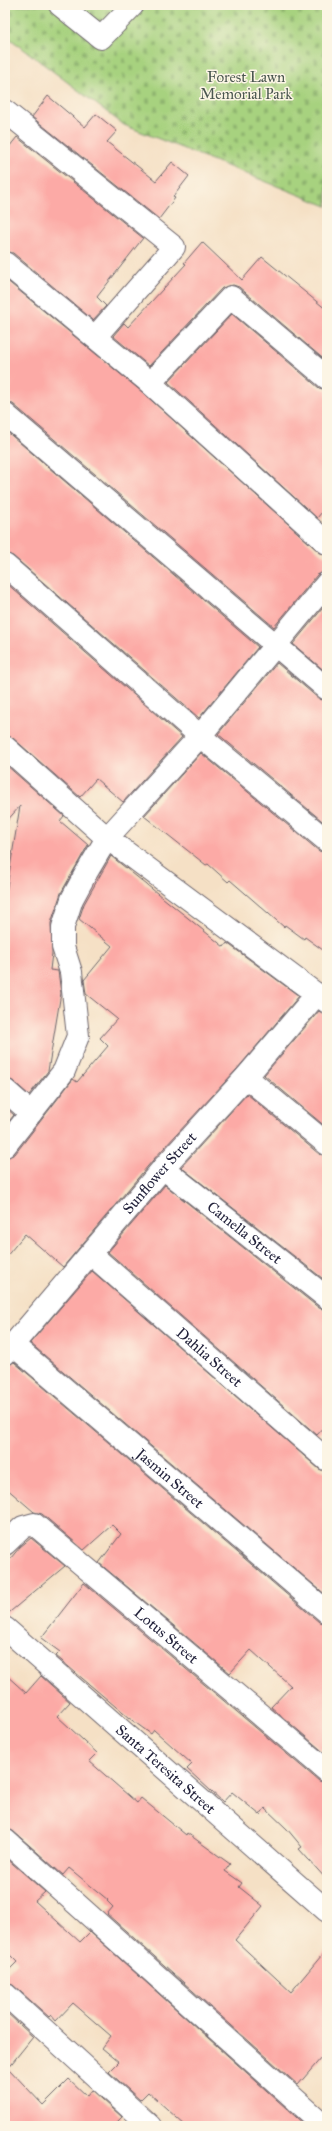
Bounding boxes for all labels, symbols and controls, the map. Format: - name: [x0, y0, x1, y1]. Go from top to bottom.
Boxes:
- park label: Forest Lawn Memorial Park: [200, 68, 292, 103]
- street label: Sunflower Street: [119, 1128, 201, 1218]
- street label: Camella Street: [203, 1197, 286, 1268]
- street label: Dahlia Street: [173, 1324, 246, 1391]
- street label: Jasmin Street: [130, 1443, 208, 1513]
- street label: Lotus Street: [130, 1603, 202, 1668]
- street label: Santa Teresita Street: [112, 1721, 220, 1818]

